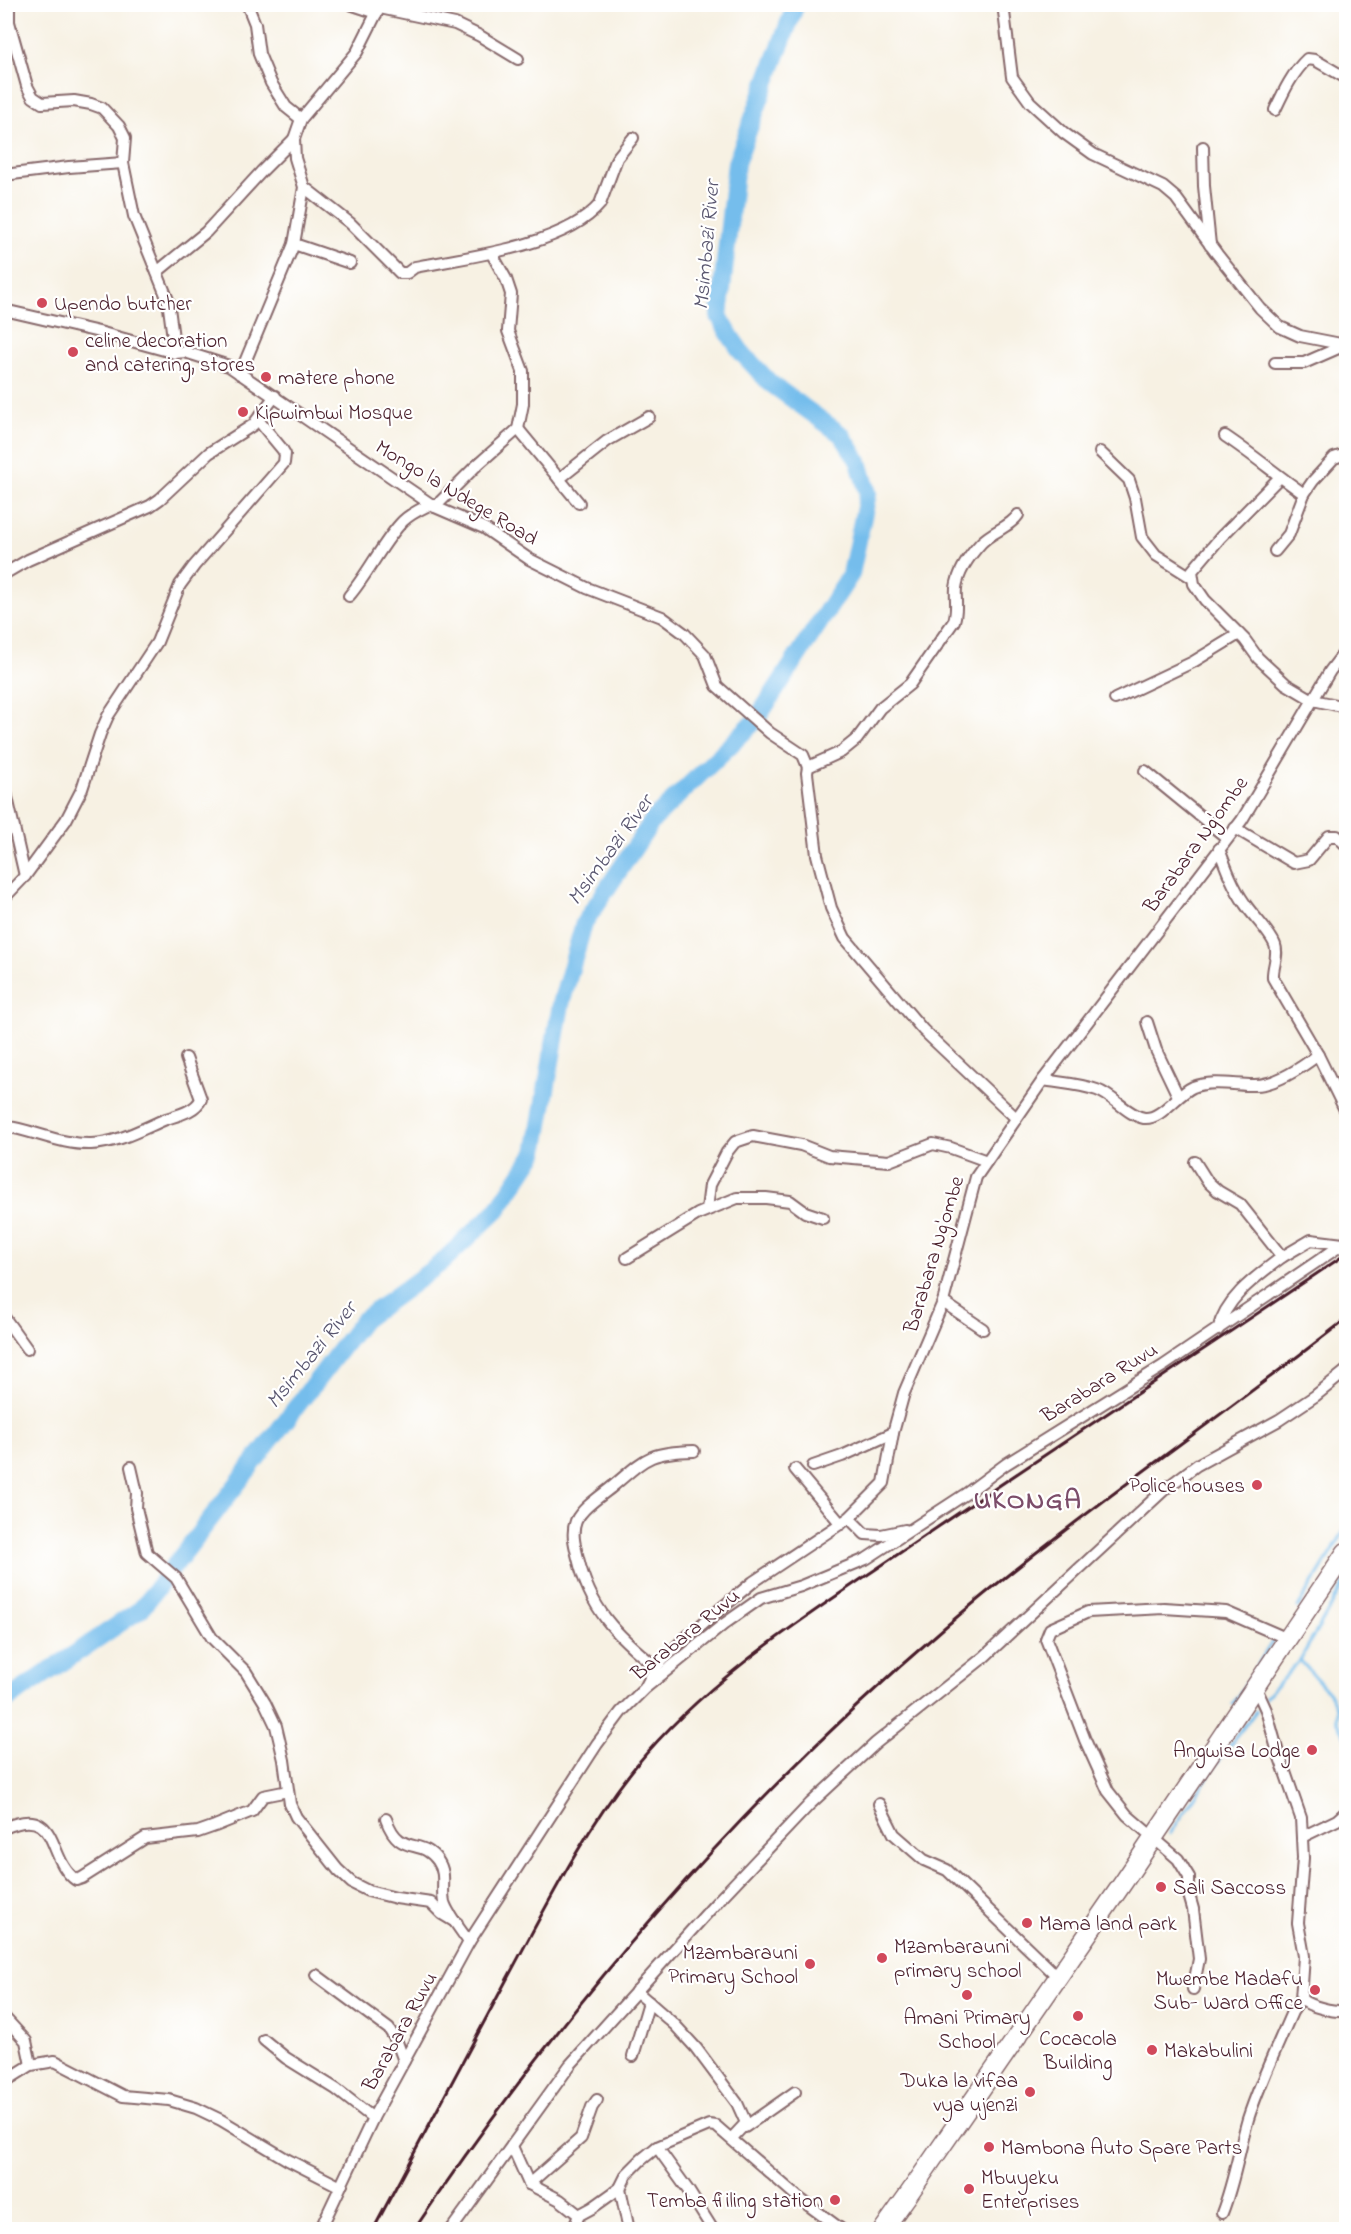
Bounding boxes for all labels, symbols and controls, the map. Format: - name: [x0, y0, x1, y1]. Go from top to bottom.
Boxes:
- water label: Msimbazi River: [686, 176, 730, 311]
- place label: Upendo butcher: [54, 290, 192, 320]
- marker: Upendo butcher: [35, 296, 49, 310]
- place label: celine decoration and catering, stores: [85, 327, 255, 383]
- marker: celine decoration and catering, stores: [66, 345, 80, 359]
- place label: matere phone: [278, 364, 395, 394]
- marker: matere phone: [259, 370, 273, 384]
- place label: Kipwimbwi Mosque: [255, 399, 413, 429]
- marker: Kipwimbwi Mosque: [236, 405, 250, 419]
- street label: Mongo la Ndege Road: [368, 433, 543, 556]
- street label: Barabara Ng'ombe: [1136, 770, 1258, 922]
- water label: Msimbazi River: [560, 786, 664, 913]
- street label: Barabara Ng'ombe: [897, 1172, 975, 1338]
- water label: Msimbazi River: [259, 1293, 368, 1416]
- street label: Barabara Ruvu: [1035, 1336, 1164, 1432]
- place label: Police houses: [1129, 1472, 1245, 1502]
- marker: Police houses: [1250, 1478, 1264, 1492]
- district label: UKONGA: [974, 1482, 1082, 1521]
- street label: Barabara Ruvu: [625, 1582, 747, 1690]
- place label: Angwisa Lodge: [1173, 1737, 1301, 1769]
- marker: Angwisa Lodge: [1305, 1743, 1319, 1757]
- place label: Sali Saccoss: [1173, 1874, 1286, 1904]
- marker: Sali Saccoss: [1154, 1880, 1168, 1894]
- place label: Mama land park: [1039, 1910, 1178, 1940]
- marker: Mama land park: [1020, 1916, 1034, 1930]
- place label: Mzambarauni primary school: [894, 1933, 1022, 1989]
- place label: Mzambarauni Primary School: [668, 1939, 798, 1995]
- marker: Mzambarauni primary school: [875, 1951, 889, 1965]
- marker: Mzambarauni Primary School: [803, 1957, 817, 1971]
- place label: Mwembe Madafu Sub- Ward Office: [1154, 1965, 1304, 2019]
- street label: Barabara Ruvu: [355, 1967, 446, 2098]
- marker: Mwembe Madafu Sub- Ward Office: [1308, 1983, 1322, 1997]
- marker: Amani Primary School: [960, 1988, 974, 2002]
- place label: Amani Primary School: [904, 2004, 1030, 2058]
- marker: Cocacola Building: [1071, 2009, 1085, 2023]
- place label: Cocacola Building: [1039, 2025, 1117, 2081]
- place label: Makabulini: [1164, 2037, 1253, 2067]
- marker: Makabulini: [1145, 2043, 1159, 2057]
- place label: Duka la vifaa vya ujenzi: [899, 2067, 1018, 2123]
- marker: Duka la vifaa vya ujenzi: [1023, 2085, 1037, 2099]
- place label: Mambona Auto Spare Parts: [1001, 2134, 1242, 2164]
- marker: Mambona Auto Spare Parts: [982, 2140, 996, 2154]
- place label: Mbuyeku Enterprises: [981, 2164, 1080, 2218]
- marker: Mbuyeku Enterprises: [962, 2182, 976, 2196]
- place label: Temba fiiling station: [647, 2187, 823, 2219]
- marker: Temba fiiling station: [828, 2193, 842, 2207]

